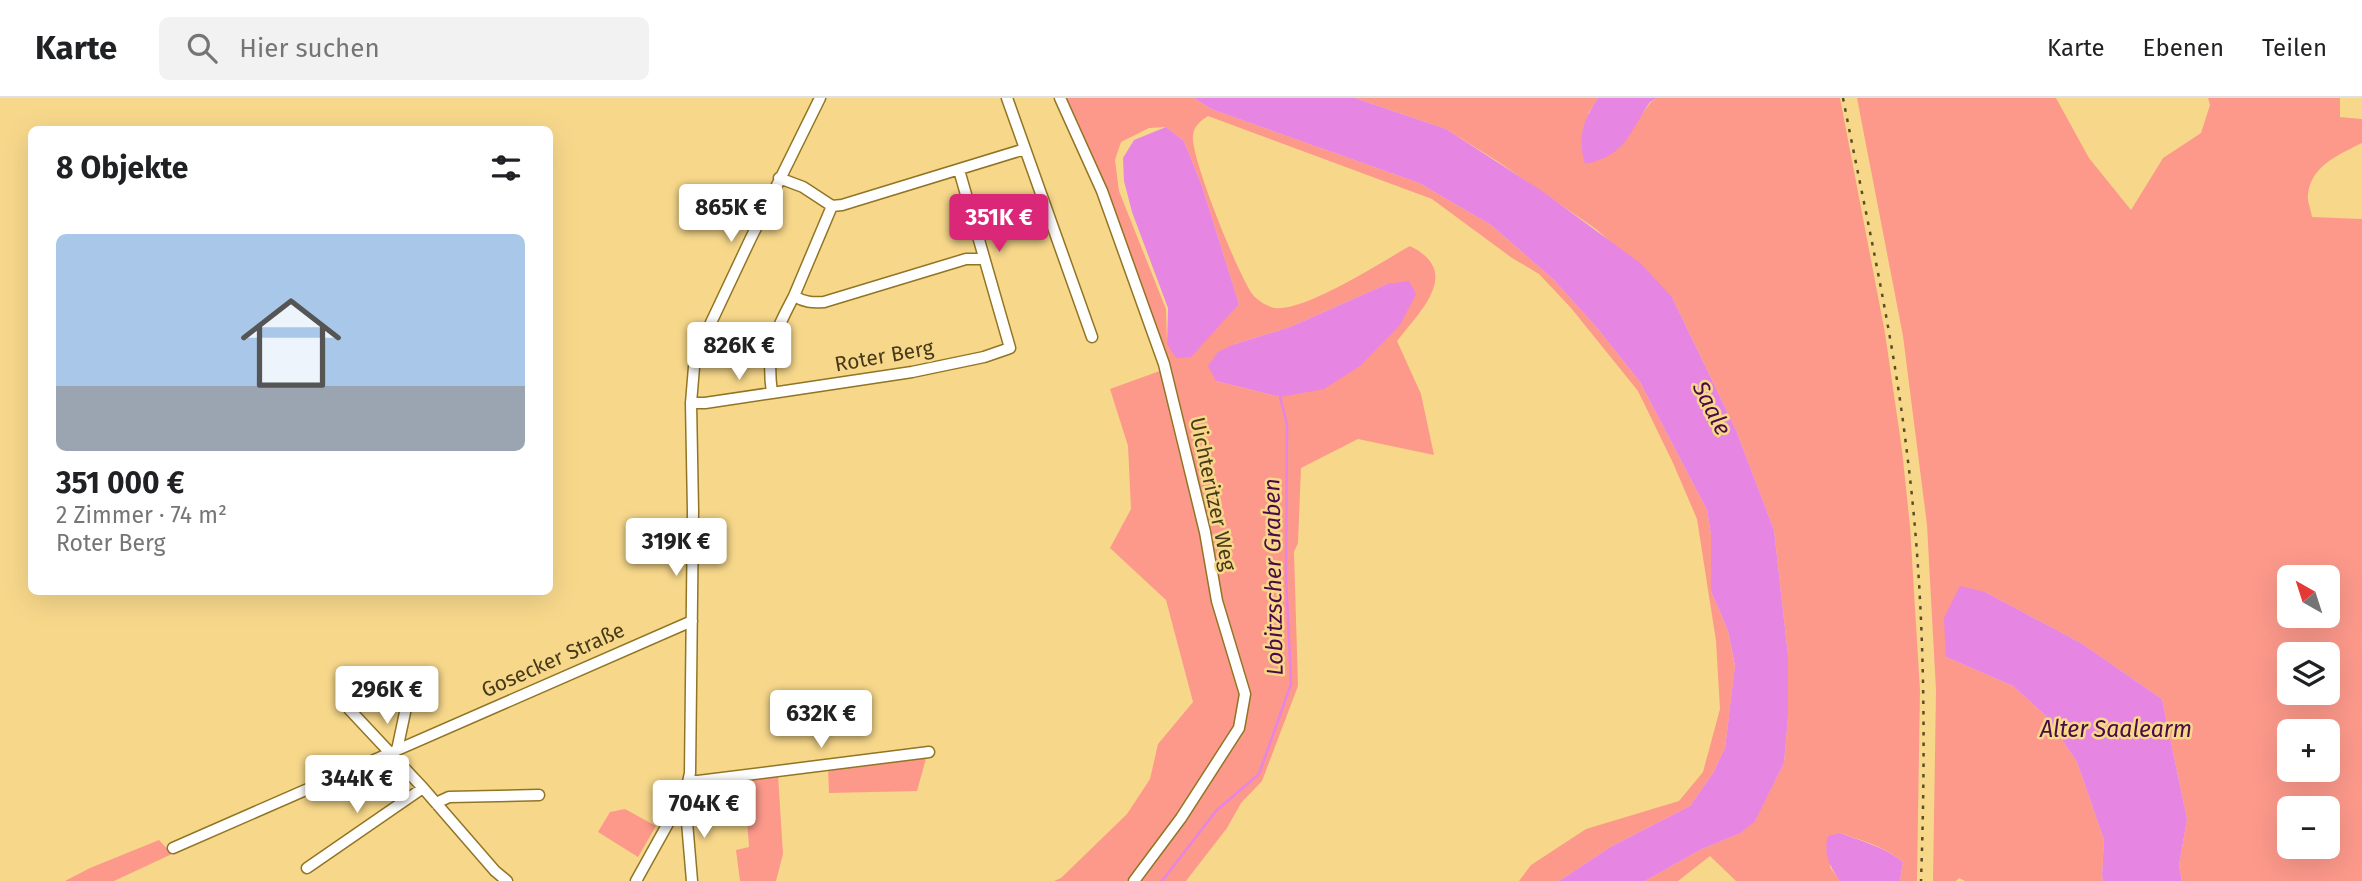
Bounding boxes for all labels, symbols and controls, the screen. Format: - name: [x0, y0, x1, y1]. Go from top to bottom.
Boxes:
- search box: [159, 17, 649, 80]
- text: Karte: [35, 28, 117, 68]
- icon: search: [183, 29, 221, 67]
- text: Hier suchen: [239, 33, 380, 64]
- text: Karte: [2047, 34, 2105, 62]
- text: Ebenen: [2143, 34, 2224, 62]
- text: Teilen: [2262, 34, 2327, 62]
- icon: filters: [487, 149, 525, 187]
- text: 8 Objekte: [56, 150, 188, 186]
- pin: 865K €: [674, 184, 788, 244]
- text: 865K €: [695, 193, 767, 221]
- pin: 351K €: [942, 194, 1056, 254]
- text: 351K €: [965, 203, 1033, 231]
- icon: home: [228, 280, 354, 406]
- pin: 826K €: [682, 322, 796, 382]
- text: 826K €: [703, 331, 775, 359]
- street label: Roter Berg: [833, 335, 936, 377]
- water label: Saale: [1686, 375, 1737, 440]
- street label: Uichteritzer Weg: [1184, 415, 1242, 573]
- text: 351 000 €: [56, 465, 185, 501]
- water label: Lobitzscher Graben: [1257, 478, 1289, 676]
- text: 2 Zimmer · 74 m²: [56, 501, 227, 529]
- pin: 319K €: [619, 518, 733, 578]
- text: 319K €: [642, 527, 710, 555]
- text: Roter Berg: [56, 529, 165, 557]
- north arrow: [2277, 565, 2340, 628]
- map controls: [2277, 565, 2340, 859]
- street label: Gosecker Straße: [477, 617, 629, 703]
- button: layers: [2277, 642, 2340, 705]
- pin: 296K €: [330, 666, 444, 726]
- text: 296K €: [351, 675, 423, 703]
- pin: 632K €: [764, 690, 878, 750]
- text: 632K €: [786, 699, 856, 727]
- water label: Alter Saalearm: [2039, 715, 2192, 743]
- button: +: [2277, 719, 2340, 782]
- pin: 344K €: [300, 756, 414, 815]
- text: 344K €: [321, 764, 393, 792]
- pin: 704K €: [647, 780, 761, 840]
- text: 704K €: [669, 789, 739, 817]
- button: −: [2277, 796, 2340, 859]

